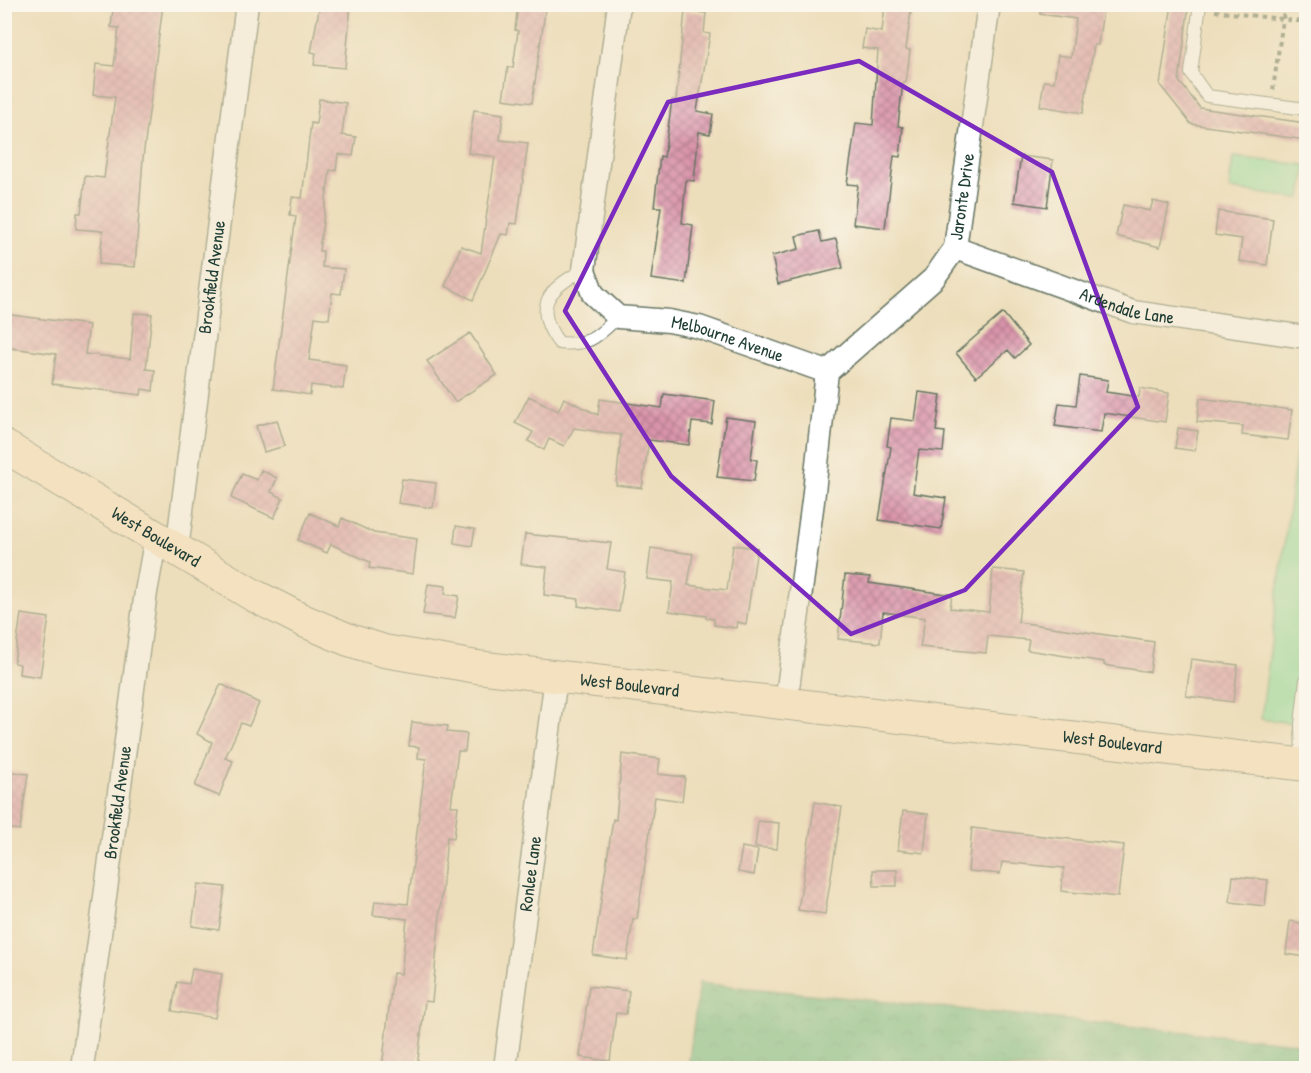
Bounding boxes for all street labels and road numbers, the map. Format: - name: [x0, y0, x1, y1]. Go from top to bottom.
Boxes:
- street label: Jaronte Drive: [943, 151, 980, 242]
- street label: Brookfield Avenue: [192, 219, 231, 335]
- street label: Ardendale Lane: [1076, 281, 1176, 330]
- street label: Melbourne Avenue: [669, 309, 787, 368]
- street label: West Boulevard: [107, 500, 205, 573]
- street label: West Boulevard: [579, 666, 680, 703]
- street label: West Boulevard: [1062, 723, 1163, 760]
- street label: Brookfield Avenue: [97, 744, 137, 861]
- street label: Ronlee Lane: [513, 834, 547, 913]

